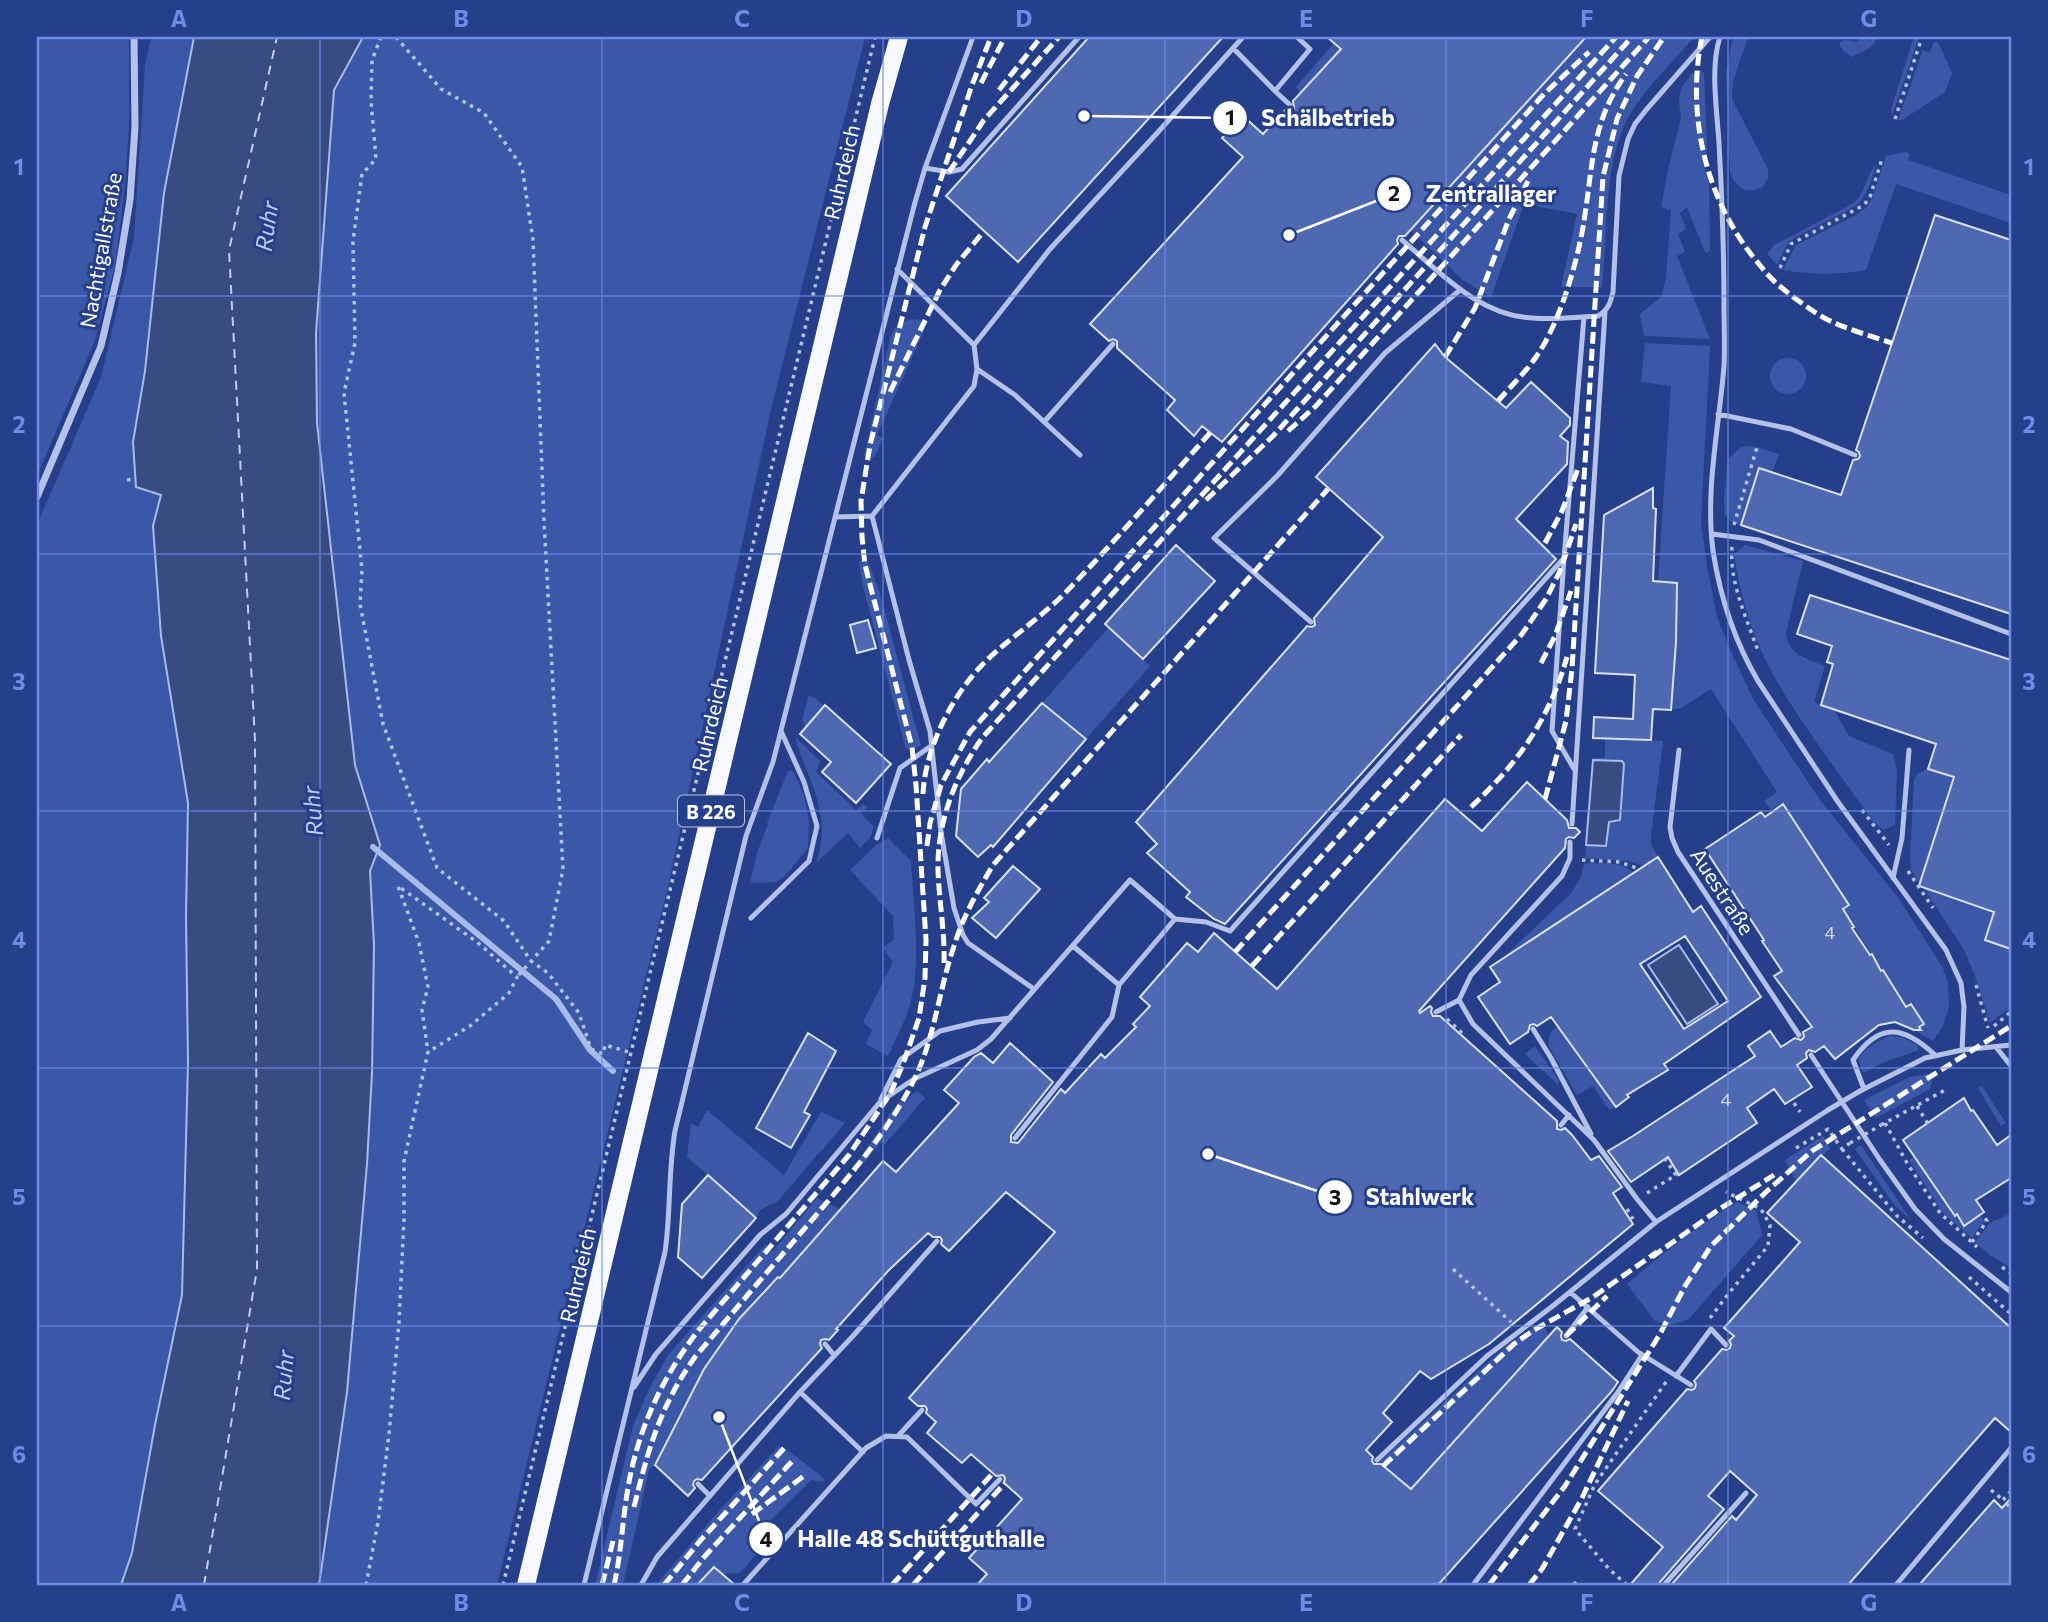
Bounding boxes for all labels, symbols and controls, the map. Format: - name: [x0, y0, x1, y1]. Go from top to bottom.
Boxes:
- text: A: [171, 4, 188, 32]
- text: B: [453, 4, 469, 32]
- text: C: [734, 4, 750, 32]
- text: D: [1016, 4, 1033, 32]
- text: E: [1299, 4, 1313, 32]
- text: F: [1580, 4, 1594, 32]
- text: G: [1861, 4, 1877, 32]
- callout: Schälbetrieb: [1212, 96, 1409, 140]
- text: Schälbetrieb: [1261, 103, 1395, 131]
- text: 1: [1225, 104, 1235, 129]
- street label: Ruhrdeich: [818, 122, 864, 222]
- text: 1: [14, 152, 24, 180]
- text: 1: [2024, 152, 2034, 180]
- street label: Nachtigallstraße: [74, 170, 126, 330]
- callout: Zentrallager: [1377, 172, 1571, 216]
- text: Zentrallager: [1426, 179, 1557, 207]
- text: 2: [1388, 180, 1400, 205]
- water label: Ruhr: [249, 198, 283, 253]
- text: 2: [12, 410, 26, 438]
- text: 2: [2022, 410, 2036, 438]
- text: 3: [12, 667, 26, 695]
- text: 3: [2022, 667, 2036, 695]
- street label: Ruhrdeich: [686, 674, 732, 774]
- water label: Ruhr: [296, 784, 328, 837]
- road number: B 226: [678, 796, 744, 826]
- street label: Auestraße: [1686, 843, 1760, 939]
- house number: 4: [1825, 921, 1836, 943]
- text: 4: [12, 925, 26, 953]
- text: 4: [2022, 925, 2036, 953]
- house number: 4: [1721, 1088, 1732, 1110]
- callout: Stahlwerk: [1317, 1175, 1488, 1219]
- text: 5: [12, 1182, 26, 1210]
- text: Stahlwerk: [1366, 1182, 1474, 1210]
- text: 5: [2022, 1182, 2036, 1210]
- text: 3: [1329, 1184, 1341, 1209]
- street label: Ruhrdeich: [554, 1225, 600, 1325]
- water label: Ruhr: [267, 1348, 299, 1401]
- text: 6: [12, 1440, 26, 1468]
- text: 6: [2022, 1440, 2036, 1468]
- callout: Halle 48 Schüttguthalle: [748, 1517, 1059, 1561]
- text: Halle 48 Schüttguthalle: [797, 1524, 1045, 1552]
- text: 4: [760, 1526, 773, 1551]
- text: A: [171, 1588, 188, 1616]
- text: B: [453, 1588, 469, 1616]
- text: C: [734, 1588, 750, 1616]
- text: D: [1016, 1588, 1033, 1616]
- text: E: [1299, 1588, 1313, 1616]
- text: F: [1580, 1588, 1594, 1616]
- text: G: [1861, 1588, 1877, 1616]

